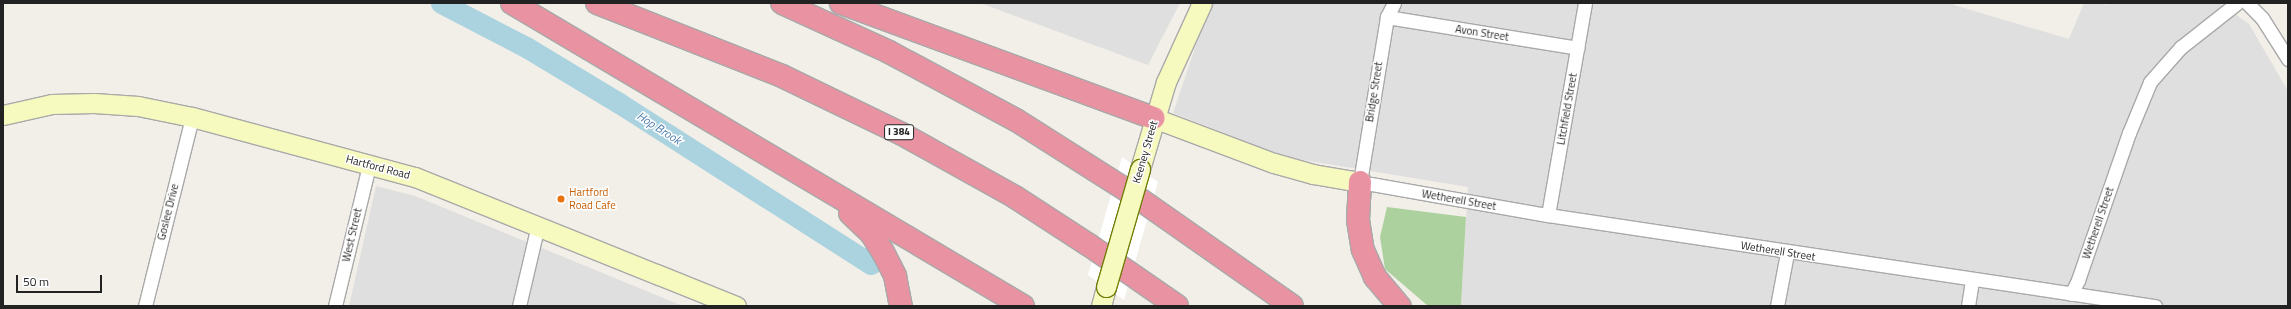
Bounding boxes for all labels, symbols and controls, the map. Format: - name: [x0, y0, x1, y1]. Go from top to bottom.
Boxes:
- street label: Avon Street: [1454, 22, 1510, 44]
- street label: Bridge Street: [1363, 61, 1385, 123]
- street label: Litchfield Street: [1554, 72, 1580, 146]
- water label: Hop Brook: [634, 108, 684, 148]
- street label: Keeney Street: [1130, 119, 1160, 185]
- road number: I 384: [884, 124, 914, 140]
- street label: Hartford Road: [345, 152, 411, 182]
- street label: Goslee Drive: [155, 182, 181, 242]
- street label: Wetherell Street: [2079, 185, 2117, 261]
- place label: Hartford Road Cafe: [569, 186, 616, 212]
- street label: Wetherell Street: [1421, 187, 1497, 213]
- marker: Hartford Road Cafe: [556, 194, 566, 204]
- street label: West Street: [339, 207, 365, 263]
- street label: Wetherell Street: [1740, 239, 1816, 263]
- scale bar: [18, 267, 104, 293]
- text: 50 m: [23, 272, 49, 291]

